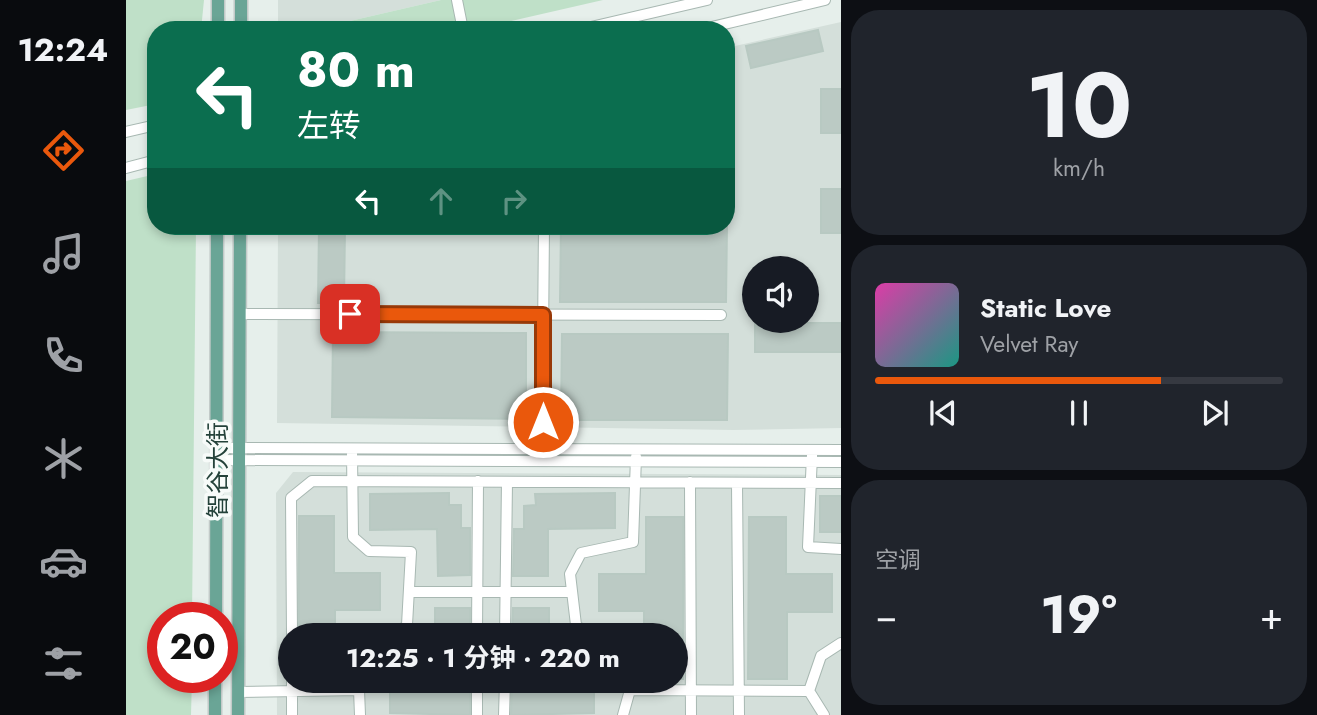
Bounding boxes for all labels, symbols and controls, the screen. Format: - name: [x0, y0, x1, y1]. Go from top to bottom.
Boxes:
- text: 12:24: [18, 27, 108, 73]
- text: 80 m: [297, 35, 415, 105]
- text: 10: [1026, 40, 1132, 171]
- icon: left: [182, 49, 273, 140]
- text: 左转: [297, 103, 361, 149]
- icon: directions: [39, 126, 88, 175]
- text: km/h: [1053, 151, 1105, 185]
- icon: left: [349, 182, 387, 220]
- icon: ahead: [422, 182, 460, 220]
- icon: right: [495, 182, 533, 220]
- icon: music: [39, 229, 88, 278]
- map controls: [742, 256, 819, 333]
- button: sound: [742, 256, 819, 333]
- pin: [320, 284, 380, 344]
- text: Static Love: [980, 289, 1112, 327]
- icon: arrive: [331, 295, 369, 333]
- text: Velvet Ray: [980, 327, 1078, 361]
- icon: phone: [39, 331, 88, 380]
- position arrow: [506, 385, 580, 459]
- icon: previous: [924, 394, 962, 432]
- icon: pause: [1060, 394, 1098, 432]
- icon: next: [1196, 394, 1234, 432]
- street label: 智谷大街: [200, 422, 235, 518]
- icon: climate: [39, 434, 88, 483]
- icon: car: [39, 537, 88, 586]
- text: 空调: [875, 543, 921, 577]
- text: 19°: [1040, 577, 1117, 653]
- text: −: [875, 588, 897, 643]
- text: +: [1260, 588, 1283, 643]
- speed limit sign: 20: [147, 602, 238, 693]
- icon: filters: [39, 639, 88, 688]
- text: 12:25 · 1 分钟 · 220 m: [346, 639, 620, 677]

